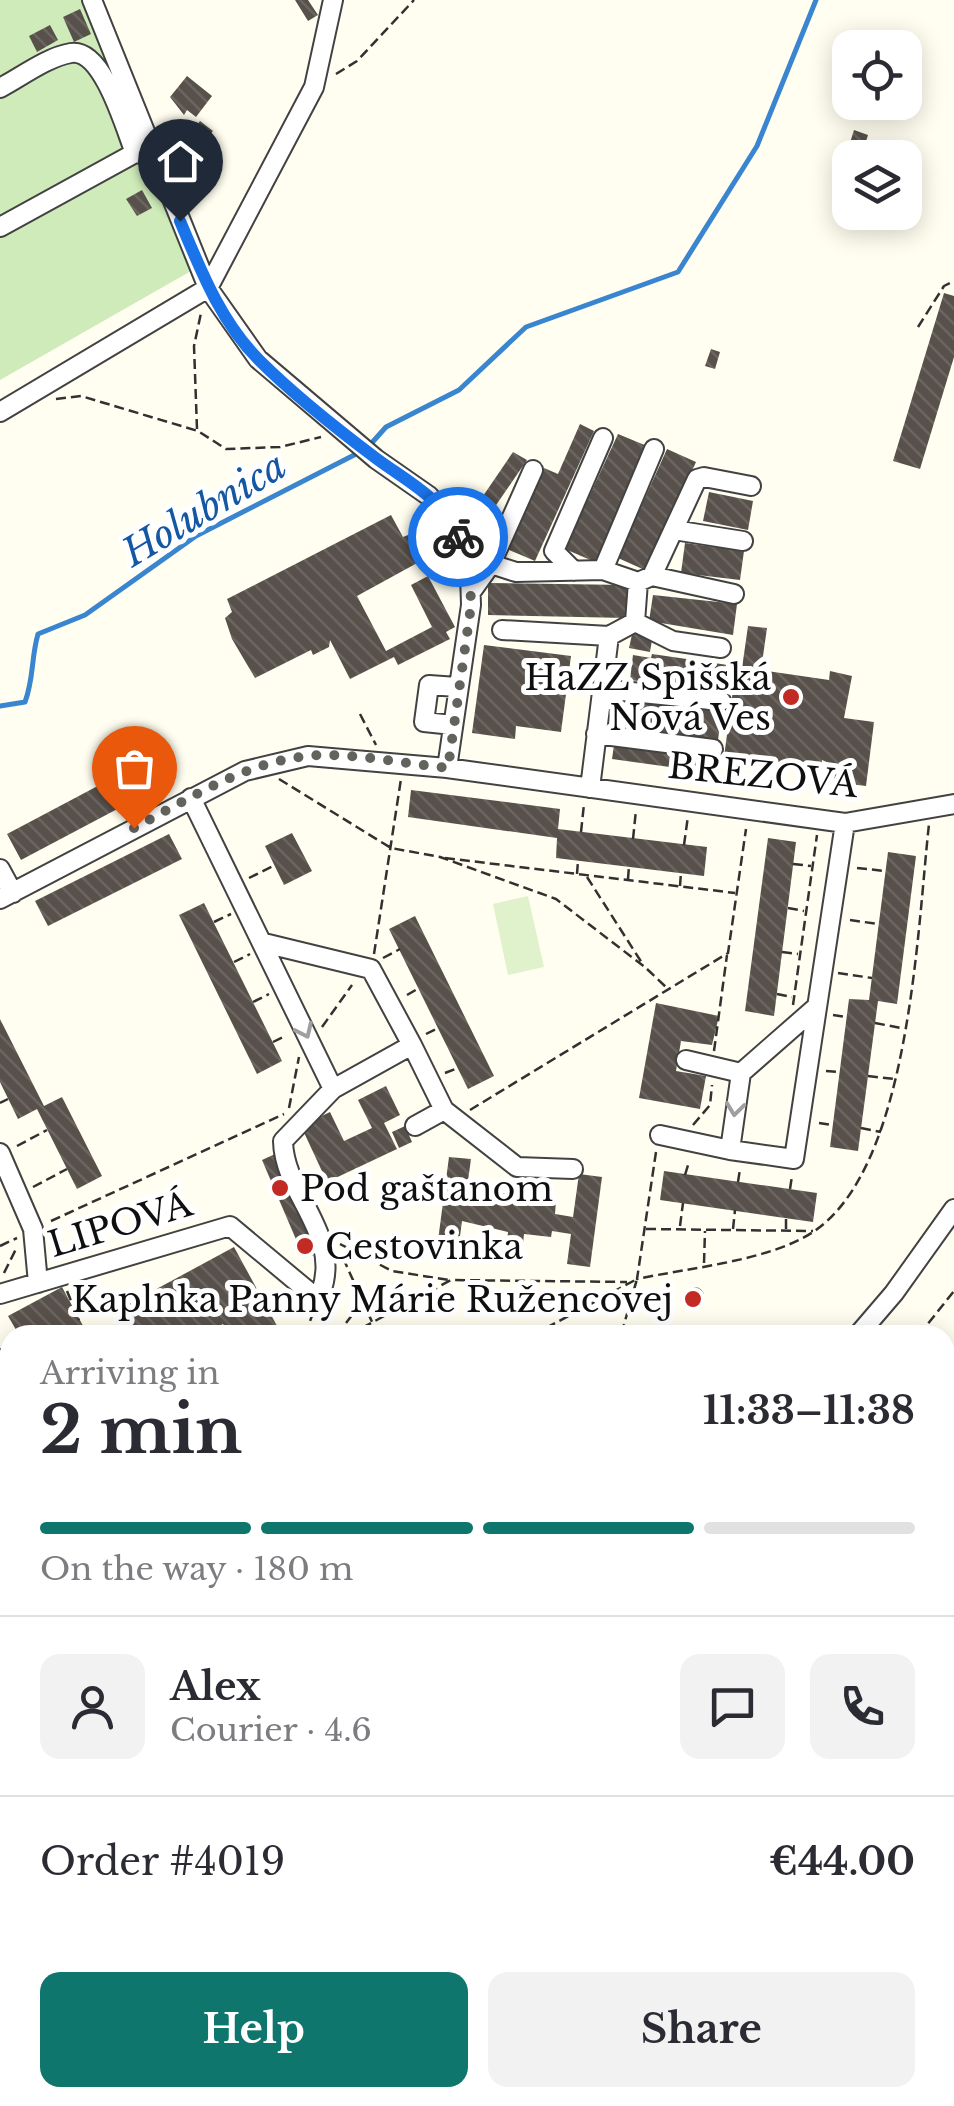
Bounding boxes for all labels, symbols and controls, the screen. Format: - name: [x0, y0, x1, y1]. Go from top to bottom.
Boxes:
- map controls: [832, 30, 922, 230]
- button: locate: [832, 30, 922, 120]
- pin: [138, 119, 223, 222]
- icon: home: [153, 134, 208, 189]
- button: layers: [832, 140, 922, 230]
- water label: Holubnica: [112, 442, 295, 577]
- courier: [408, 487, 508, 587]
- icon: bike: [431, 510, 486, 565]
- place label: HaZZ Spišská Nová Ves: [524, 656, 772, 739]
- marker: HaZZ Spišská Nová Ves: [780, 686, 802, 708]
- pin: [92, 726, 177, 829]
- icon: bag: [107, 741, 162, 796]
- street label: BREZOVÁ: [666, 744, 861, 806]
- one-way arrow: [292, 1021, 312, 1039]
- one-way arrow: [725, 1101, 746, 1117]
- place label: Pod gaštanom: [300, 1167, 553, 1210]
- marker: Pod gaštanom: [269, 1177, 291, 1199]
- street label: LIPOVÁ: [43, 1182, 198, 1266]
- place label: Cestovinka: [325, 1225, 523, 1268]
- marker: Cestovinka: [294, 1235, 316, 1257]
- place label: Kaplnka Panny Márie Ružencovej: [71, 1278, 673, 1321]
- marker: Kaplnka Panny Márie Ružencovej: [682, 1288, 704, 1310]
- text: Arriving in: [40, 1353, 219, 1393]
- text: 11:33–11:38: [703, 1387, 915, 1434]
- text: 2 min: [40, 1390, 242, 1471]
- text: On the way · 180 m: [40, 1549, 353, 1589]
- button: person: [40, 1654, 145, 1759]
- button: chat: [680, 1654, 785, 1759]
- button: phone: [810, 1654, 915, 1759]
- text: Alex: [170, 1663, 261, 1710]
- text: Courier · 4.6: [170, 1710, 372, 1750]
- text: Order #4019: [40, 1838, 285, 1885]
- text: €44.00: [769, 1838, 915, 1885]
- button: Help: [40, 1972, 468, 2087]
- button: Share: [488, 1972, 915, 2087]

